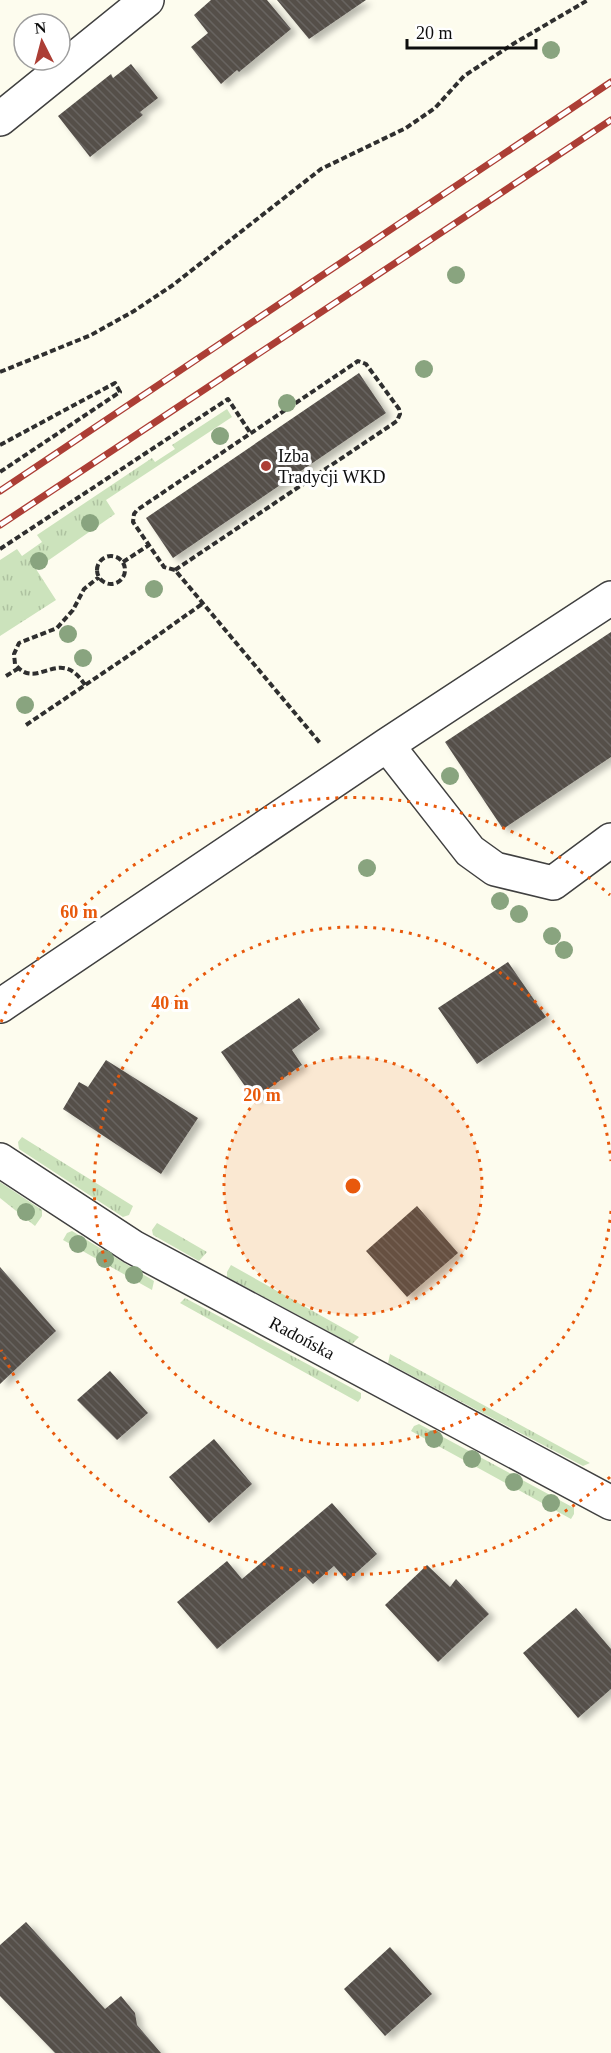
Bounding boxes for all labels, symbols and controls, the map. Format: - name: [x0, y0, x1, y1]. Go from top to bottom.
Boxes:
- north arrow: [12, 12, 72, 72]
- scale bar: [407, 12, 536, 50]
- text: N: [34, 18, 48, 37]
- text: 20 m: [416, 23, 453, 43]
- place label: Izba Tradycji WKD: [278, 446, 386, 487]
- marker: Izba Tradycji WKD: [259, 459, 273, 473]
- text: 60 m: [60, 902, 98, 922]
- text: 40 m: [151, 993, 189, 1013]
- text: 20 m: [243, 1085, 281, 1105]
- centre of rings: [343, 1176, 363, 1196]
- street label: Radońska: [266, 1313, 338, 1363]

